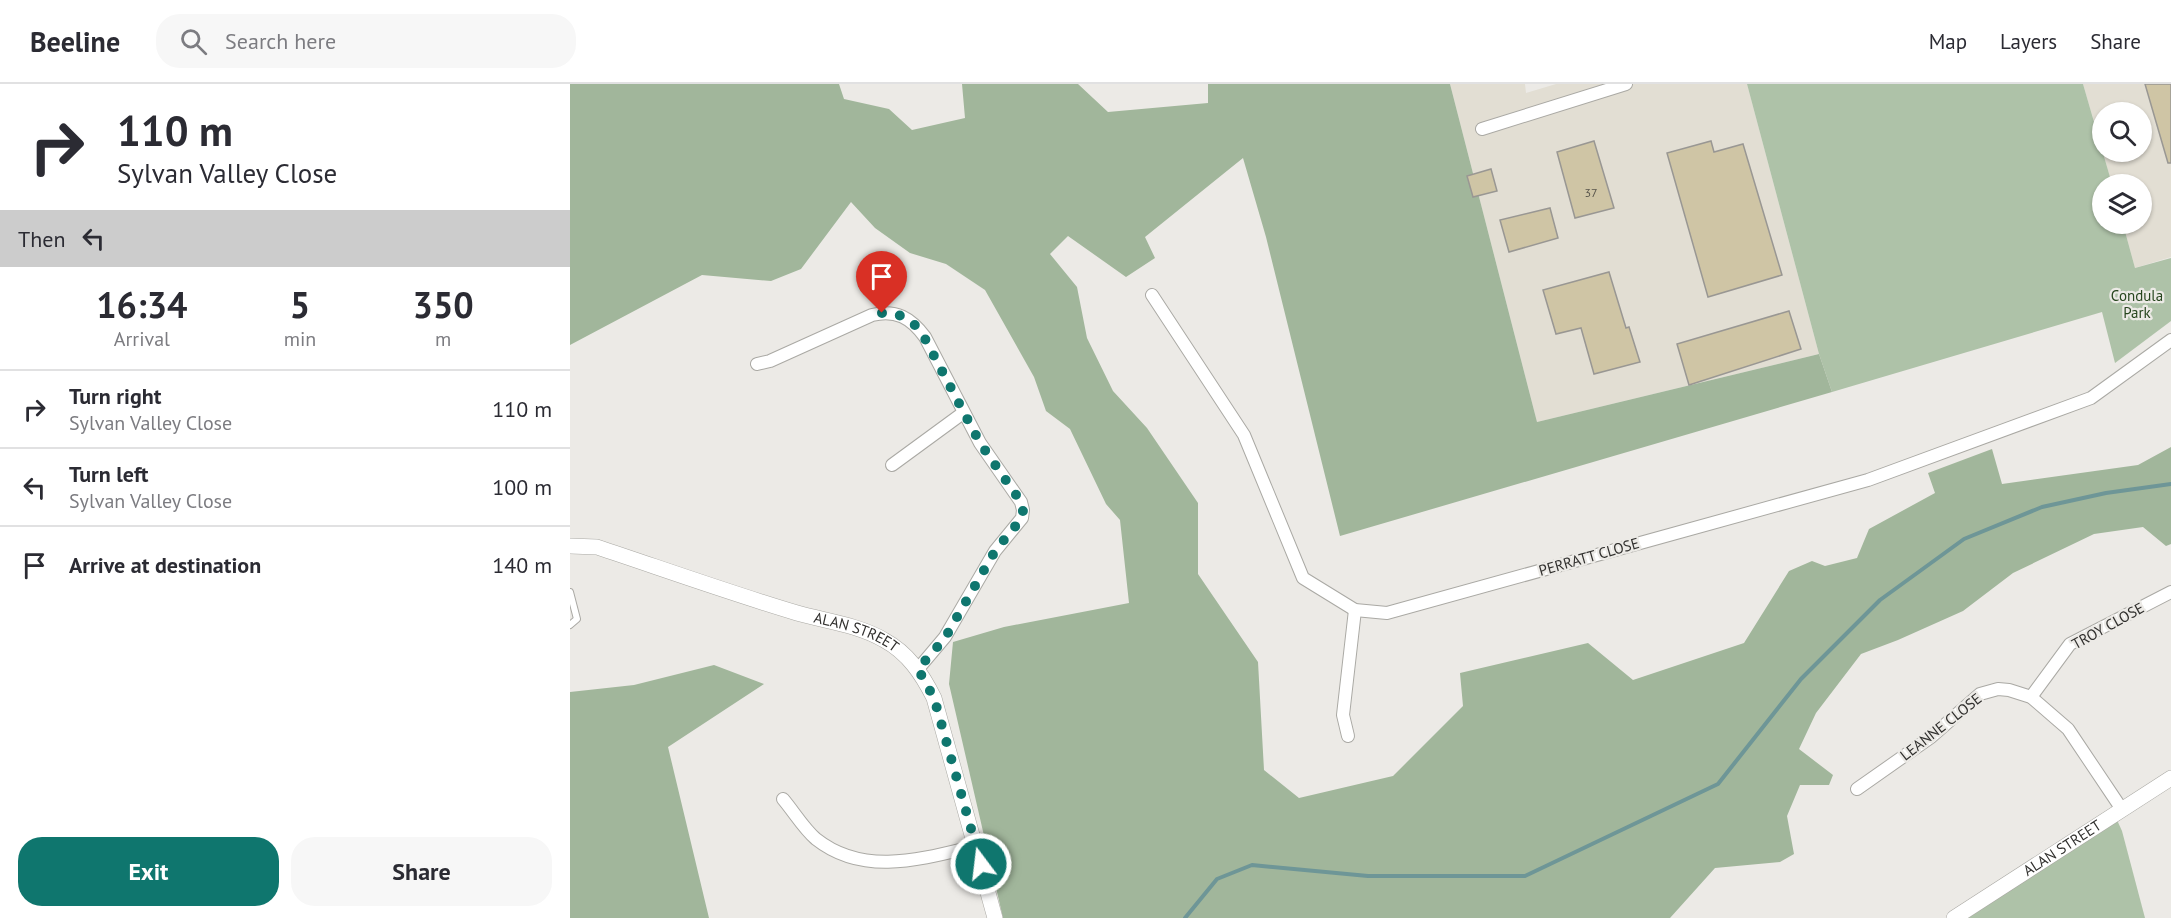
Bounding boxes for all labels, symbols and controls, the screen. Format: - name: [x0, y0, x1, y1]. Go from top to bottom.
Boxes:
- search box: [156, 14, 576, 68]
- text: Beeline: [30, 23, 120, 60]
- icon: search: [177, 25, 210, 58]
- text: Search here: [225, 27, 336, 55]
- text: Map: [1929, 28, 1967, 55]
- text: Layers: [2000, 28, 2057, 55]
- text: Share: [2090, 28, 2141, 55]
- map controls: [2092, 102, 2152, 234]
- button: search: [2092, 102, 2152, 162]
- text: 110 m: [117, 103, 233, 158]
- icon: right: [18, 108, 96, 186]
- text: Sylvan Valley Close: [117, 156, 337, 190]
- button: layers: [2092, 174, 2152, 234]
- house number: 37: [1584, 185, 1598, 200]
- icon: left: [77, 222, 110, 255]
- text: Then: [18, 225, 65, 253]
- pin: [856, 251, 907, 313]
- icon: arrive: [865, 260, 898, 293]
- text: 16:34: [96, 281, 188, 328]
- text: 5: [290, 281, 310, 328]
- text: 350: [413, 281, 474, 328]
- park label: Condula Park: [2111, 286, 2163, 322]
- text: Arrival: [114, 326, 170, 352]
- text: min: [284, 326, 316, 352]
- text: m: [435, 326, 451, 352]
- text: Turn right: [69, 382, 161, 410]
- icon: right: [18, 393, 51, 426]
- text: 110 m: [492, 395, 552, 423]
- text: Sylvan Valley Close: [69, 410, 232, 436]
- text: Turn left: [69, 460, 149, 488]
- icon: left: [18, 471, 51, 504]
- text: 100 m: [492, 473, 552, 501]
- text: Sylvan Valley Close: [69, 488, 232, 514]
- street label: PERRATT CLOSE: [1536, 533, 1641, 580]
- icon: arrive: [18, 549, 51, 582]
- text: Arrive at destination: [69, 551, 261, 579]
- text: 140 m: [492, 551, 552, 579]
- street label: TROY CLOSE: [2068, 598, 2147, 653]
- street label: ALAN STREET: [812, 608, 903, 656]
- street label: LEANNE CLOSE: [1896, 689, 1985, 764]
- street label: ALAN STREET: [2019, 815, 2105, 880]
- position arrow: [949, 832, 1013, 896]
- button: Exit: [18, 837, 279, 906]
- button: Share: [291, 837, 552, 906]

